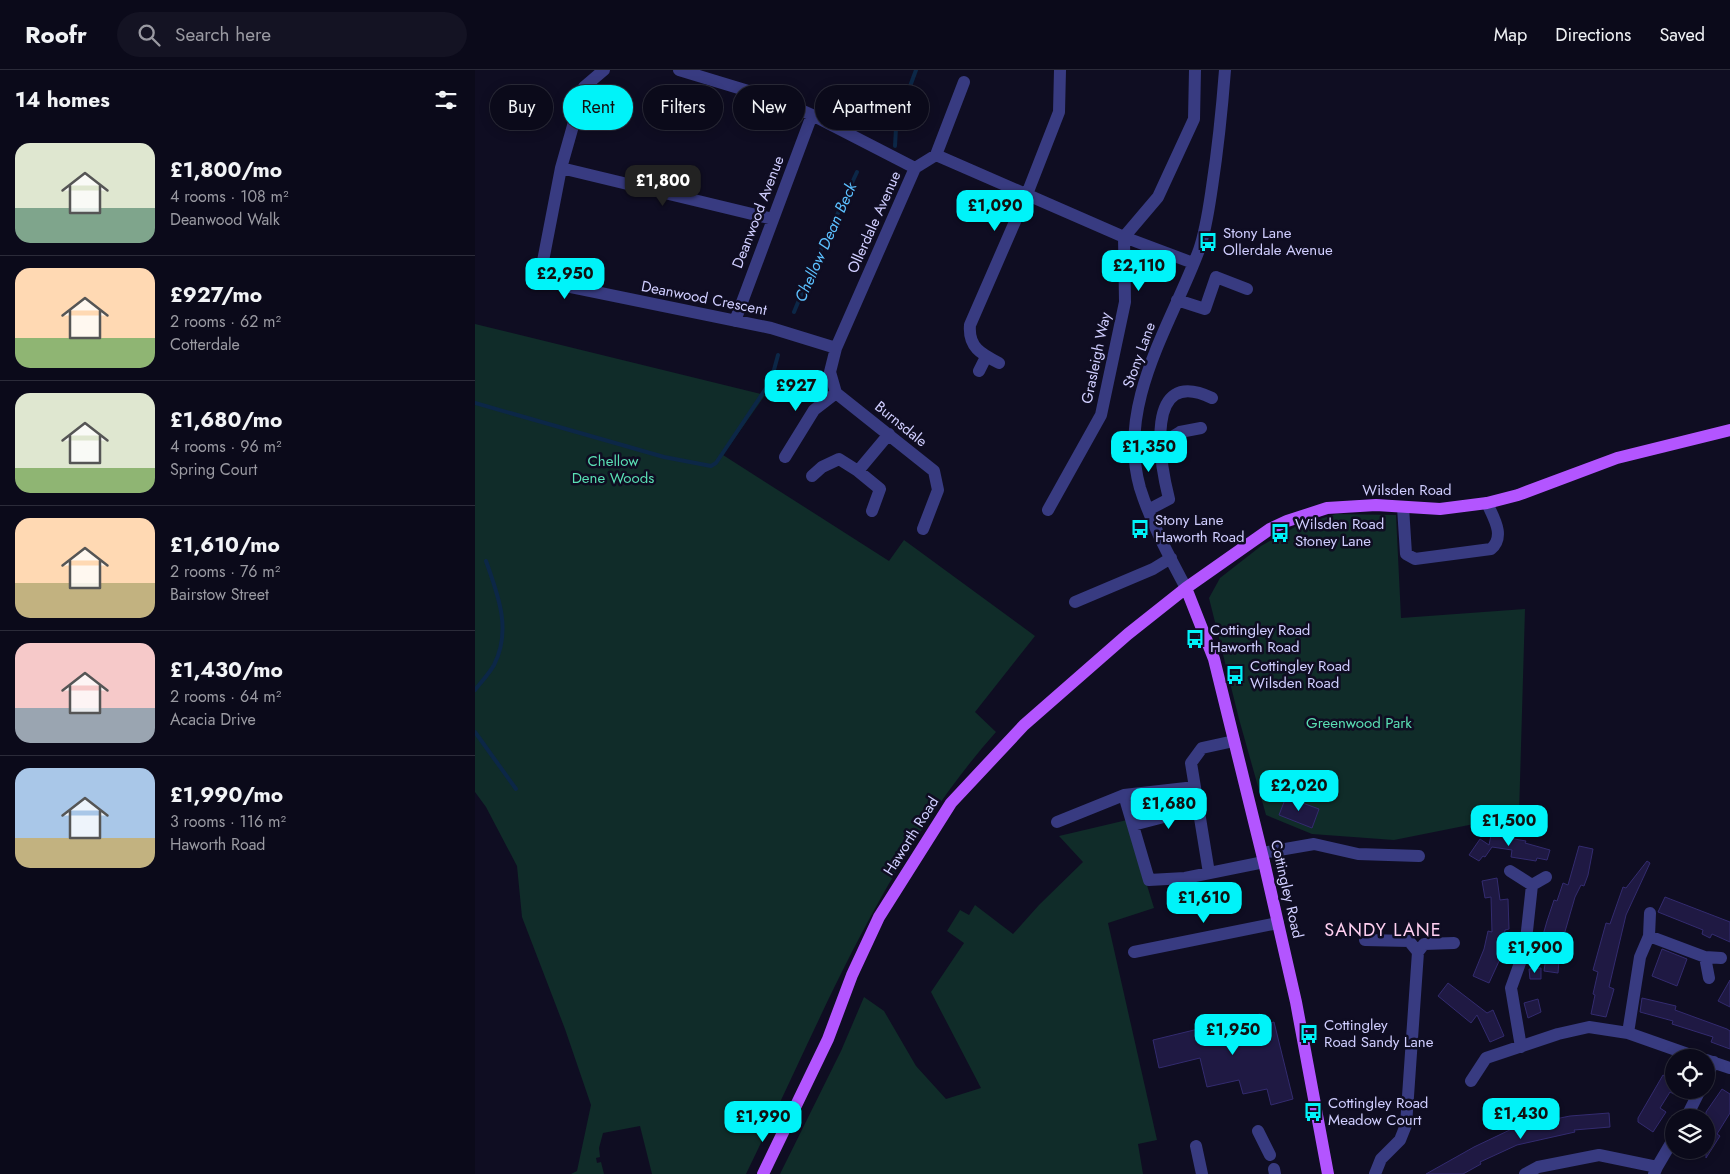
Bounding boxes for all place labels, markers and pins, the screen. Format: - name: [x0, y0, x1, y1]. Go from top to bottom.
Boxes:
- pin: £1,800: [622, 164, 704, 207]
- pin: £1,090: [954, 190, 1036, 232]
- place label: Stony Lane Ollerdale Avenue: [1223, 222, 1333, 261]
- bus stop icon: Stony Lane Ollerdale Avenue: [1197, 231, 1219, 253]
- pin: £2,110: [1098, 250, 1180, 292]
- pin: £2,950: [524, 258, 606, 300]
- pin: £927: [766, 370, 826, 412]
- pin: £1,350: [1108, 430, 1190, 473]
- place label: Stony Lane Haworth Road: [1155, 509, 1245, 548]
- place label: Wilsden Road Stoney Lane: [1295, 513, 1384, 552]
- bus stop icon: Stony Lane Haworth Road: [1129, 518, 1151, 540]
- bus stop icon: Wilsden Road Stoney Lane: [1269, 522, 1291, 544]
- place label: Cottingley Road Haworth Road: [1210, 619, 1310, 658]
- bus stop icon: Cottingley Road Haworth Road: [1184, 628, 1206, 650]
- place label: Cottingley Road Wilsden Road: [1250, 655, 1350, 694]
- bus stop icon: Cottingley Road Wilsden Road: [1224, 664, 1246, 686]
- pin: £2,020: [1258, 770, 1340, 812]
- pin: £1,680: [1128, 788, 1210, 830]
- pin: £1,500: [1468, 804, 1550, 847]
- pin: £1,610: [1163, 882, 1245, 924]
- pin: £1,900: [1494, 932, 1576, 974]
- pin: £1,950: [1192, 1014, 1274, 1056]
- place label: Cottingley Road Sandy Lane: [1324, 1014, 1434, 1053]
- bus stop icon: Cottingley Road Sandy Lane: [1298, 1023, 1320, 1045]
- place label: Cottingley Road Meadow Court: [1328, 1092, 1428, 1131]
- pin: £1,430: [1480, 1098, 1562, 1140]
- pin: £1,990: [722, 1100, 804, 1143]
- bus stop icon: Cottingley Road Meadow Court: [1302, 1101, 1324, 1123]

